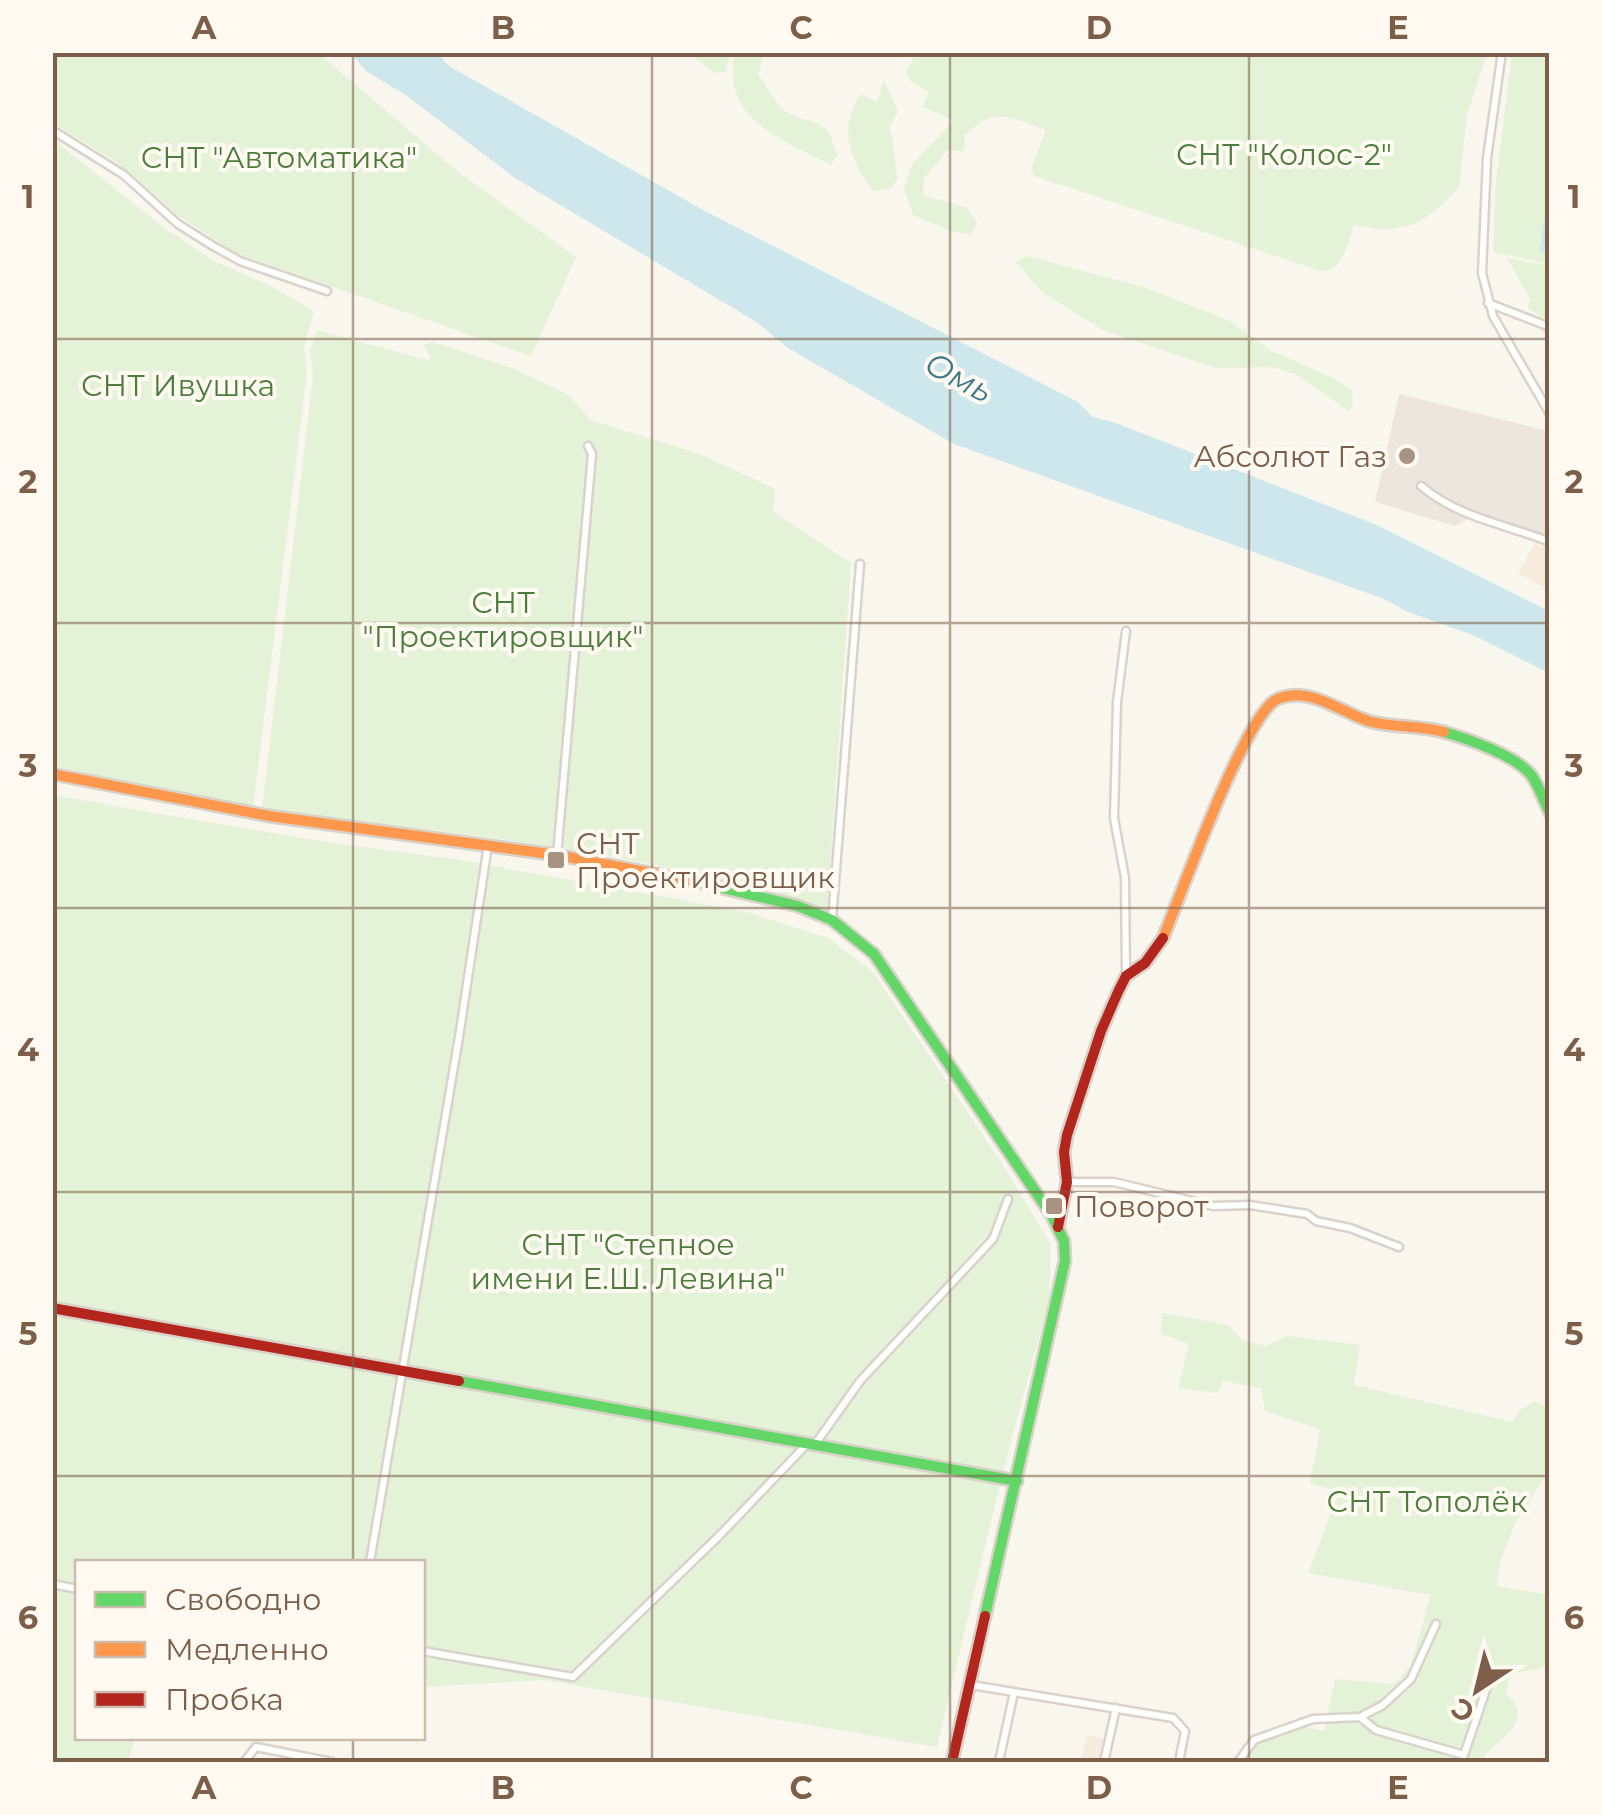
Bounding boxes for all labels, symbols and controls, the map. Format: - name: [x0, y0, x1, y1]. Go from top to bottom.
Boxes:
- text: A: [191, 8, 217, 47]
- text: B: [491, 8, 515, 47]
- text: C: [789, 8, 813, 47]
- text: D: [1086, 8, 1112, 47]
- text: E: [1387, 8, 1409, 47]
- park label: СНТ "Колос-2": [1176, 136, 1392, 173]
- park label: СНТ "Автоматика": [141, 139, 417, 176]
- text: 1: [22, 177, 34, 216]
- text: 1: [1568, 177, 1580, 216]
- water label: Омь: [919, 343, 999, 411]
- park label: СНТ Ивушка: [81, 367, 275, 404]
- place label: Абсолют Газ: [1193, 438, 1387, 475]
- marker: Абсолют Газ: [1396, 445, 1418, 467]
- text: 2: [19, 462, 37, 501]
- text: 2: [1565, 462, 1583, 501]
- park label: СНТ "Проектировщик": [362, 584, 644, 655]
- text: 3: [18, 746, 37, 785]
- text: 3: [1564, 746, 1583, 785]
- place label: СНТ Проектировщик: [576, 825, 835, 896]
- marker: СНТ Проектировщик: [545, 849, 567, 871]
- text: 4: [17, 1030, 39, 1069]
- text: 4: [1563, 1030, 1585, 1069]
- place label: Поворот: [1074, 1188, 1209, 1225]
- marker: Поворот: [1043, 1195, 1065, 1217]
- park label: СНТ "Степное имени Е.Ш. Левина": [471, 1226, 786, 1297]
- text: 5: [18, 1314, 38, 1353]
- text: 5: [1564, 1314, 1584, 1353]
- park label: СНТ Тополёк: [1327, 1483, 1528, 1520]
- legend: [75, 1560, 425, 1740]
- text: Свободно: [165, 1581, 321, 1618]
- text: 6: [18, 1598, 38, 1637]
- text: 6: [1564, 1598, 1584, 1637]
- text: Медленно: [165, 1631, 329, 1668]
- north arrow: [1427, 1640, 1527, 1740]
- text: Пробка: [165, 1681, 284, 1718]
- text: С: [1445, 1691, 1481, 1730]
- text: A: [191, 1768, 217, 1807]
- text: B: [491, 1768, 515, 1807]
- text: C: [789, 1768, 813, 1807]
- text: D: [1086, 1768, 1112, 1807]
- text: E: [1387, 1768, 1409, 1807]

